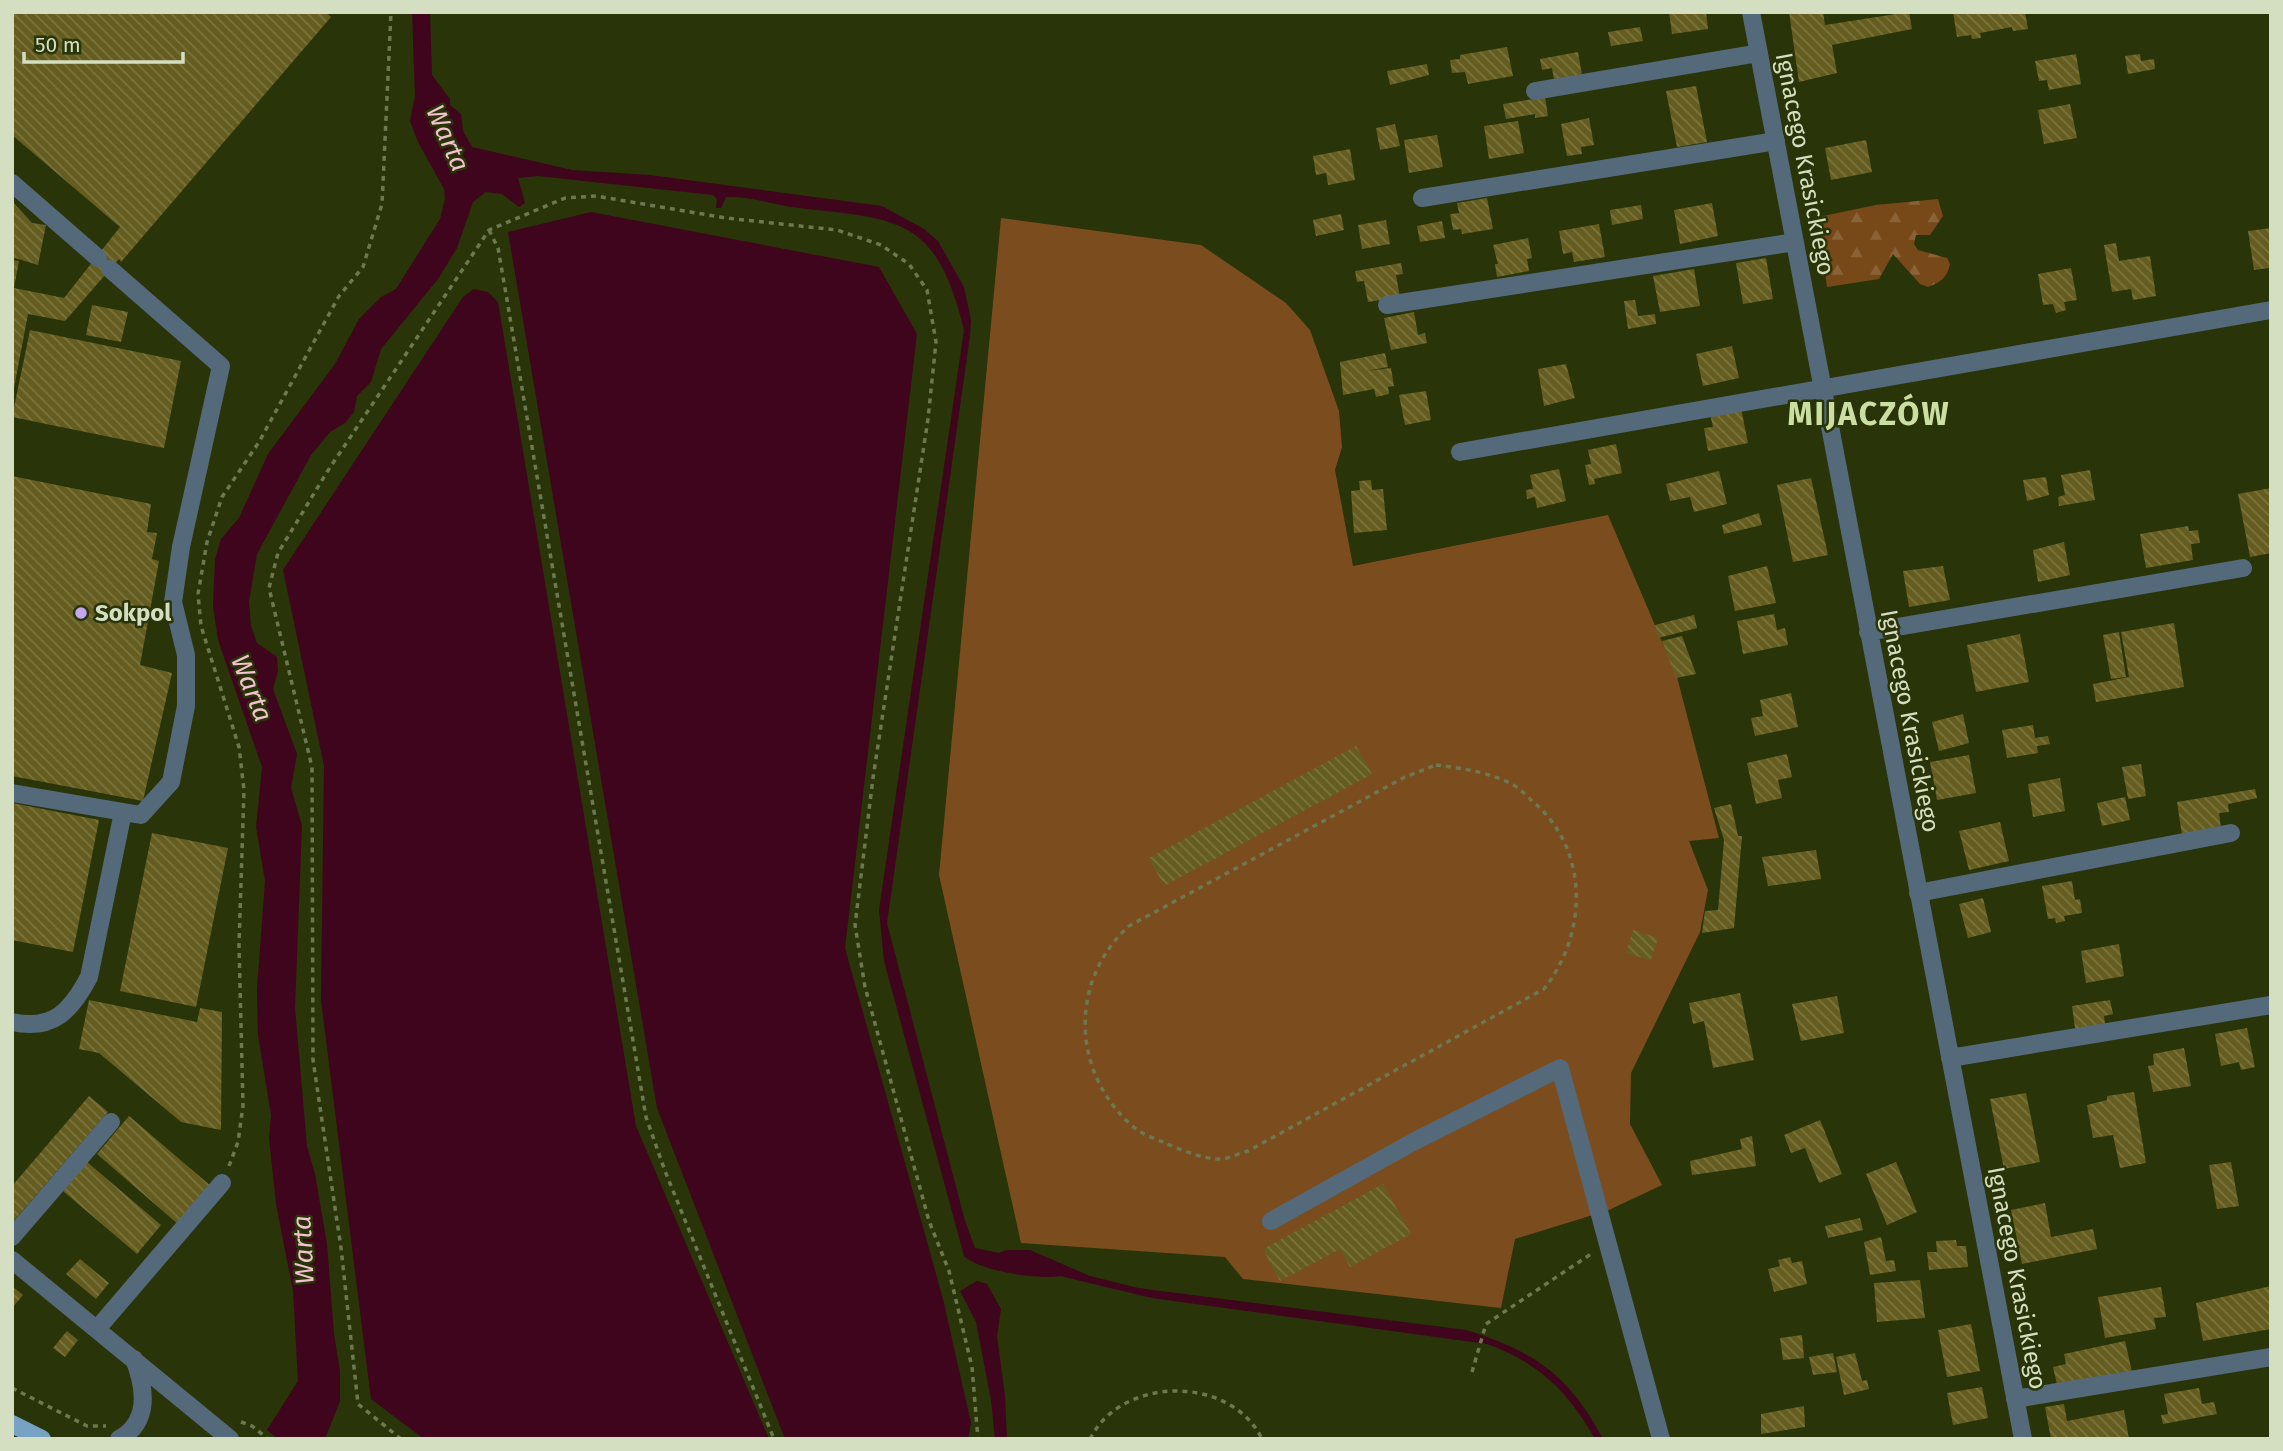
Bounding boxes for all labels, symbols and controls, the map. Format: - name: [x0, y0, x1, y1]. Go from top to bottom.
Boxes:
- scale bar: [24, 21, 184, 65]
- text: 50 m: [35, 32, 81, 58]
- street label: Ignacego Krasickiego: [1770, 50, 1840, 278]
- water label: Warta: [419, 100, 476, 176]
- district label: MIJACZÓW: [1787, 393, 1951, 433]
- place label: Sokpol: [95, 599, 172, 627]
- marker: Sokpol: [73, 605, 89, 621]
- street label: Ignacego Krasickiego: [1875, 607, 1945, 835]
- water label: Warta: [224, 650, 279, 726]
- street label: Ignacego Krasickiego: [1982, 1164, 2052, 1392]
- water label: Warta: [286, 1215, 321, 1285]

